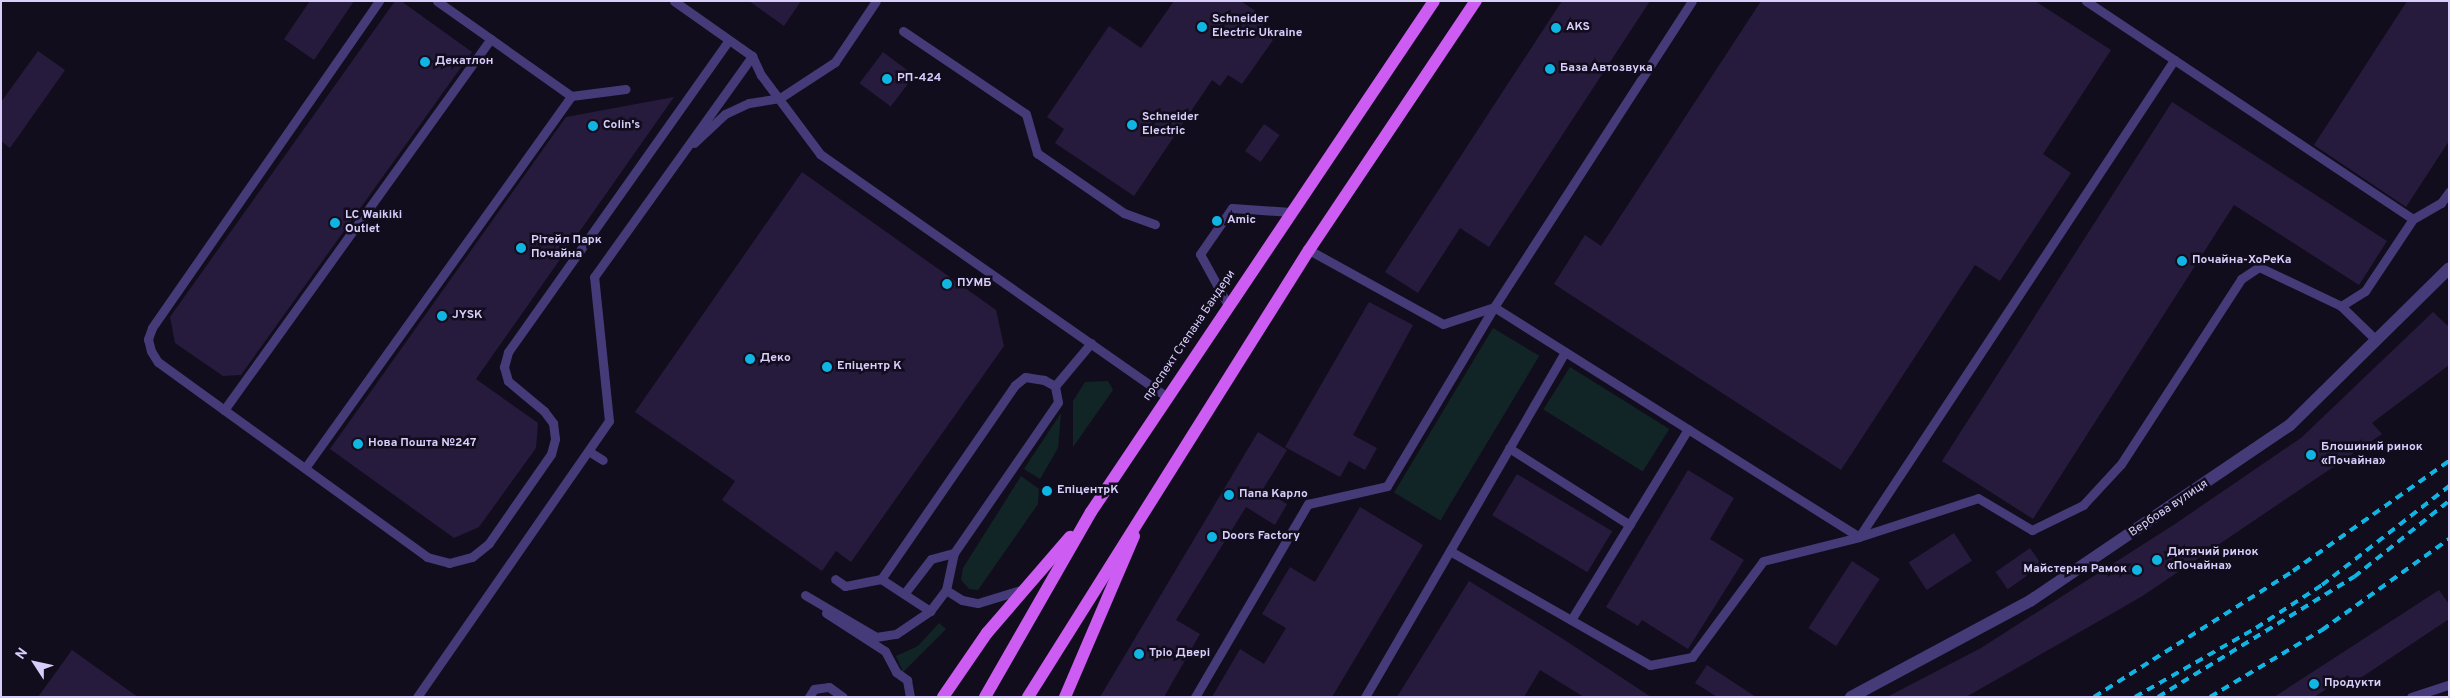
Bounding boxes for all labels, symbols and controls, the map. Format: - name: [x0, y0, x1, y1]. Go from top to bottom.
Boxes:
- place label: Schneider Electric Ukraine: [1212, 13, 1302, 41]
- marker: Schneider Electric Ukraine: [1196, 21, 1208, 33]
- place label: AKS: [1566, 21, 1590, 35]
- marker: AKS: [1550, 22, 1562, 34]
- place label: Декатлон: [435, 55, 494, 69]
- marker: Декатлон: [419, 56, 431, 68]
- place label: База Автозвука: [1560, 62, 1653, 76]
- marker: База Автозвука: [1544, 63, 1556, 75]
- place label: РП-424: [897, 72, 941, 86]
- marker: РП-424: [881, 73, 893, 85]
- place label: Schneider Electric: [1142, 111, 1199, 139]
- place label: Colin's: [603, 119, 640, 133]
- marker: Schneider Electric: [1126, 119, 1138, 131]
- marker: Colin's: [587, 120, 599, 132]
- place label: LC Waikiki Outlet: [345, 209, 402, 237]
- place label: Amic: [1227, 214, 1256, 228]
- marker: Amic: [1211, 215, 1223, 227]
- marker: LC Waikiki Outlet: [329, 217, 341, 229]
- place label: Рітейл Парк Почайна: [531, 234, 602, 262]
- marker: Рітейл Парк Почайна: [515, 242, 527, 254]
- place label: Почайна-ХоРеКа: [2192, 254, 2291, 268]
- marker: Почайна-ХоРеКа: [2176, 255, 2188, 267]
- street label: проспект Степана Бандери: [1141, 268, 1239, 404]
- place label: ПУМБ: [957, 277, 992, 291]
- marker: ПУМБ: [941, 278, 953, 290]
- place label: JYSK: [452, 309, 483, 323]
- marker: JYSK: [436, 310, 448, 322]
- place label: Деко: [760, 352, 791, 366]
- marker: Деко: [744, 353, 756, 365]
- place label: Епіцентр К: [837, 360, 902, 374]
- marker: Епіцентр К: [821, 361, 833, 373]
- place label: Нова Пошта №247: [368, 437, 477, 451]
- marker: Нова Пошта №247: [352, 438, 364, 450]
- place label: Блошиний ринок «Почайна»: [2321, 441, 2423, 469]
- marker: Блошиний ринок «Почайна»: [2305, 449, 2317, 461]
- street label: Вербова вулиця: [2127, 477, 2211, 541]
- place label: ЕпіцентрК: [1057, 484, 1119, 498]
- marker: ЕпіцентрК: [1041, 485, 1053, 497]
- place label: Папа Карло: [1239, 488, 1308, 502]
- marker: Папа Карло: [1223, 489, 1235, 501]
- place label: Doors Factory: [1222, 530, 1300, 544]
- marker: Doors Factory: [1206, 531, 1218, 543]
- place label: Дитячий ринок «Почайна»: [2167, 546, 2259, 574]
- marker: Дитячий ринок «Почайна»: [2151, 554, 2163, 566]
- place label: Майстерня Рамок: [2023, 563, 2127, 577]
- marker: Майстерня Рамок: [2131, 564, 2143, 576]
- north arrow: [10, 638, 60, 688]
- text: N: [12, 645, 32, 663]
- place label: Тріо Двері: [1149, 647, 1210, 661]
- marker: Тріо Двері: [1133, 648, 1145, 660]
- place label: Продукти: [2324, 677, 2381, 691]
- marker: Продукти: [2308, 678, 2320, 690]

